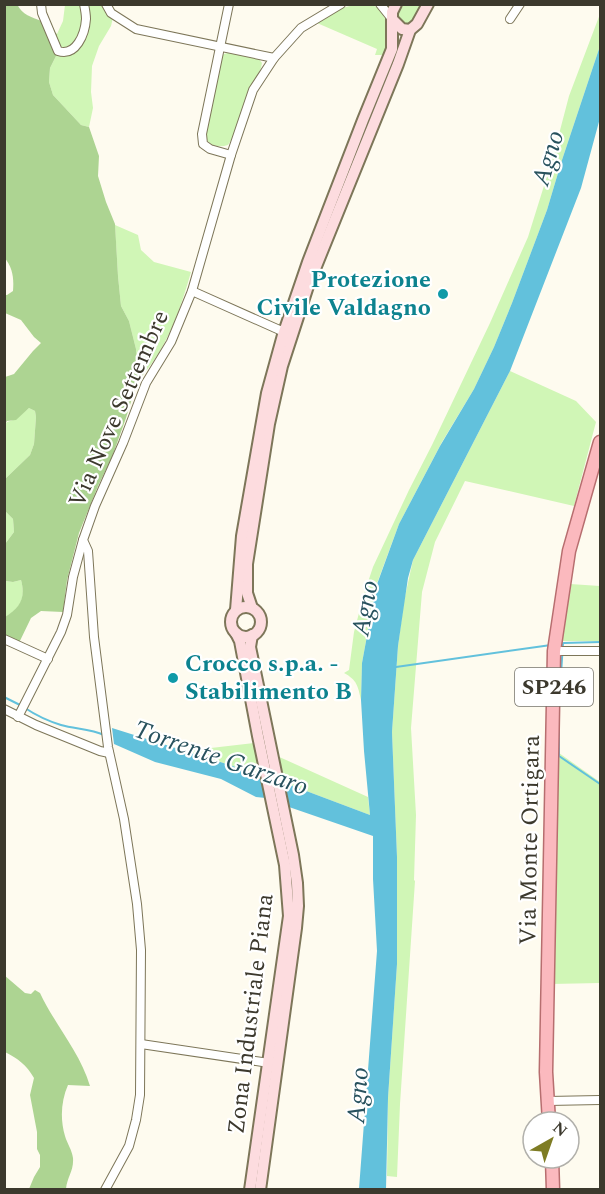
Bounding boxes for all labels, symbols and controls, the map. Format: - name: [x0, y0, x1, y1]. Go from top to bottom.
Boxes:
- water label: Agno: [520, 125, 575, 192]
- place label: Protezione Civile Valdagno: [257, 262, 431, 326]
- marker: Protezione Civile Valdagno: [436, 287, 450, 301]
- street label: Via Nove Settembre: [59, 305, 179, 513]
- water label: Agno: [340, 577, 390, 640]
- place label: Crocco s.p.a. - Stabilimento B: [185, 646, 352, 710]
- road number: SP246: [515, 668, 593, 706]
- marker: Crocco s.p.a. - Stabilimento B: [166, 671, 180, 685]
- water label: Torrente Garzaro: [128, 709, 314, 807]
- street label: Via Monte Ortigara: [510, 734, 550, 945]
- street label: Zona Industriale Piana: [218, 891, 284, 1136]
- water label: Agno: [336, 1066, 380, 1125]
- north arrow: [521, 1110, 581, 1170]
- text: N: [547, 1116, 573, 1143]

